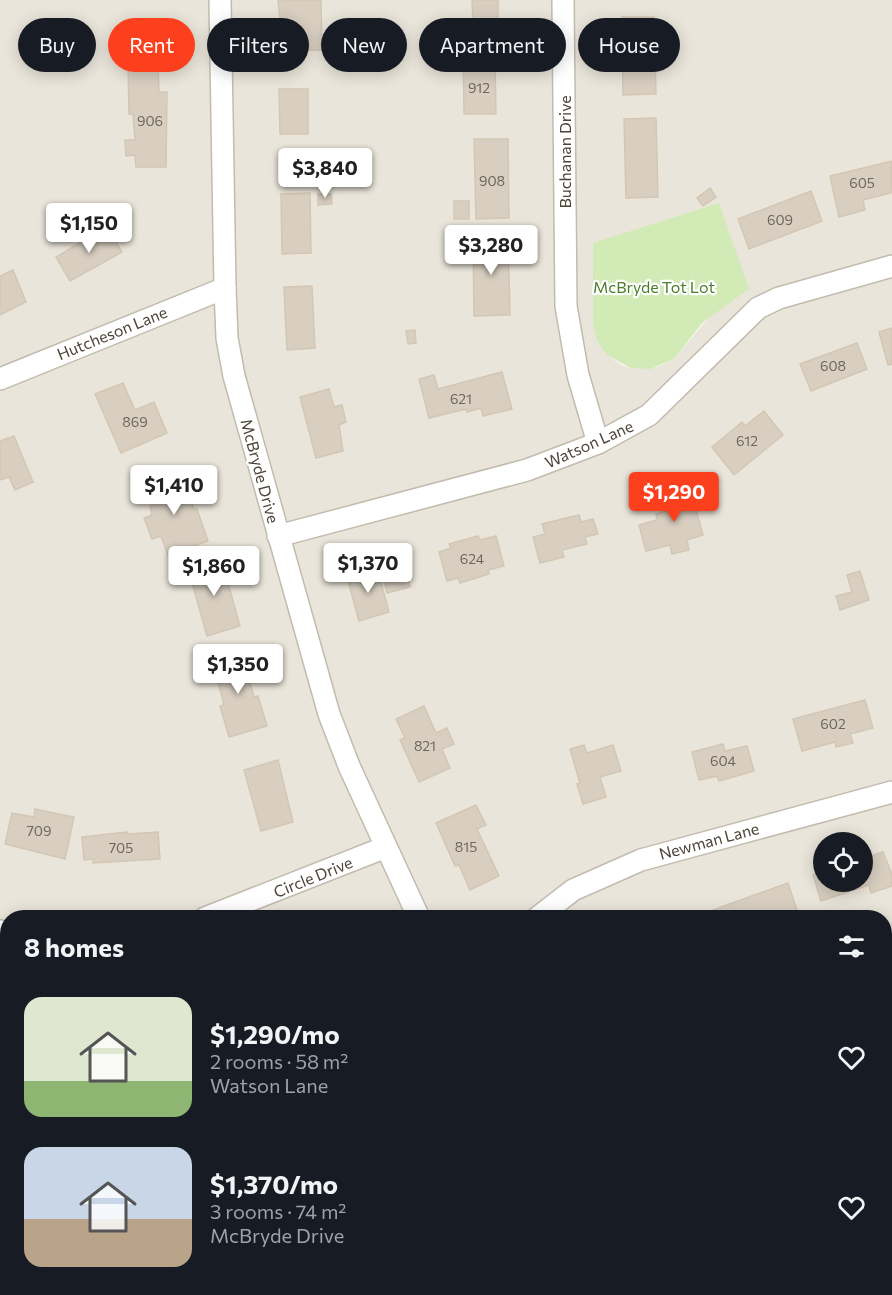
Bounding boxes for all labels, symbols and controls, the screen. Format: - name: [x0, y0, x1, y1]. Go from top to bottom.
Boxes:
- chip: Buy: [18, 18, 96, 72]
- chip: Rent: [108, 18, 195, 72]
- chip: Filters: [207, 18, 309, 72]
- chip: New: [321, 18, 407, 72]
- chip: Apartment: [419, 18, 566, 72]
- chip: House: [578, 18, 680, 72]
- house number: 912: [468, 79, 490, 96]
- street label: Buchanan Drive: [555, 95, 574, 209]
- house number: 906: [137, 112, 163, 129]
- pin: $3,840: [276, 148, 374, 199]
- text: $3,840: [292, 155, 358, 179]
- house number: 908: [479, 172, 505, 189]
- house number: 605: [849, 174, 875, 191]
- pin: $1,150: [40, 203, 138, 254]
- text: $1,150: [60, 210, 118, 234]
- house number: 609: [767, 211, 793, 228]
- pin: $3,280: [442, 225, 540, 276]
- text: $3,280: [459, 232, 523, 256]
- park label: McBryde Tot Lot: [593, 277, 715, 296]
- street label: Hutcheson Lane: [54, 302, 170, 363]
- house number: 608: [820, 357, 846, 374]
- house number: 621: [450, 390, 472, 407]
- house number: 869: [122, 413, 148, 430]
- street label: Watson Lane: [542, 416, 636, 471]
- street label: McBryde Drive: [237, 417, 284, 525]
- house number: 612: [736, 432, 758, 449]
- pin: $1,410: [125, 465, 223, 516]
- text: $1,410: [144, 472, 204, 496]
- pin: $1,290: [625, 472, 723, 523]
- text: $1,290: [643, 479, 705, 503]
- pin: $1,370: [319, 543, 417, 594]
- pin: $1,860: [165, 546, 263, 597]
- text: $1,370: [337, 550, 399, 574]
- house number: 624: [460, 550, 485, 567]
- text: $1,860: [182, 553, 246, 577]
- pin: $1,350: [189, 644, 287, 695]
- text: $1,350: [207, 651, 269, 675]
- house number: 602: [820, 715, 846, 732]
- house number: 821: [414, 737, 436, 754]
- house number: 604: [710, 752, 737, 769]
- street label: Newman Lane: [657, 818, 761, 863]
- house number: 709: [27, 822, 52, 839]
- map controls: [813, 832, 873, 892]
- button: locate: [813, 832, 873, 892]
- house number: 815: [455, 838, 477, 855]
- house number: 705: [109, 839, 133, 856]
- street label: Circle Drive: [271, 852, 355, 901]
- icon: filters: [835, 930, 868, 963]
- text: 8 homes: [24, 931, 124, 962]
- text: $1,290/mo: [210, 1018, 340, 1049]
- icon: home: [72, 1021, 144, 1093]
- icon: heart: [835, 1041, 868, 1074]
- text: 2 rooms · 58 m²: [210, 1049, 348, 1073]
- text: Watson Lane: [210, 1073, 328, 1097]
- text: $1,370/mo: [210, 1168, 338, 1199]
- icon: home: [72, 1171, 144, 1243]
- icon: heart: [835, 1191, 868, 1224]
- text: 3 rooms · 74 m²: [210, 1199, 346, 1223]
- text: McBryde Drive: [210, 1223, 344, 1247]

